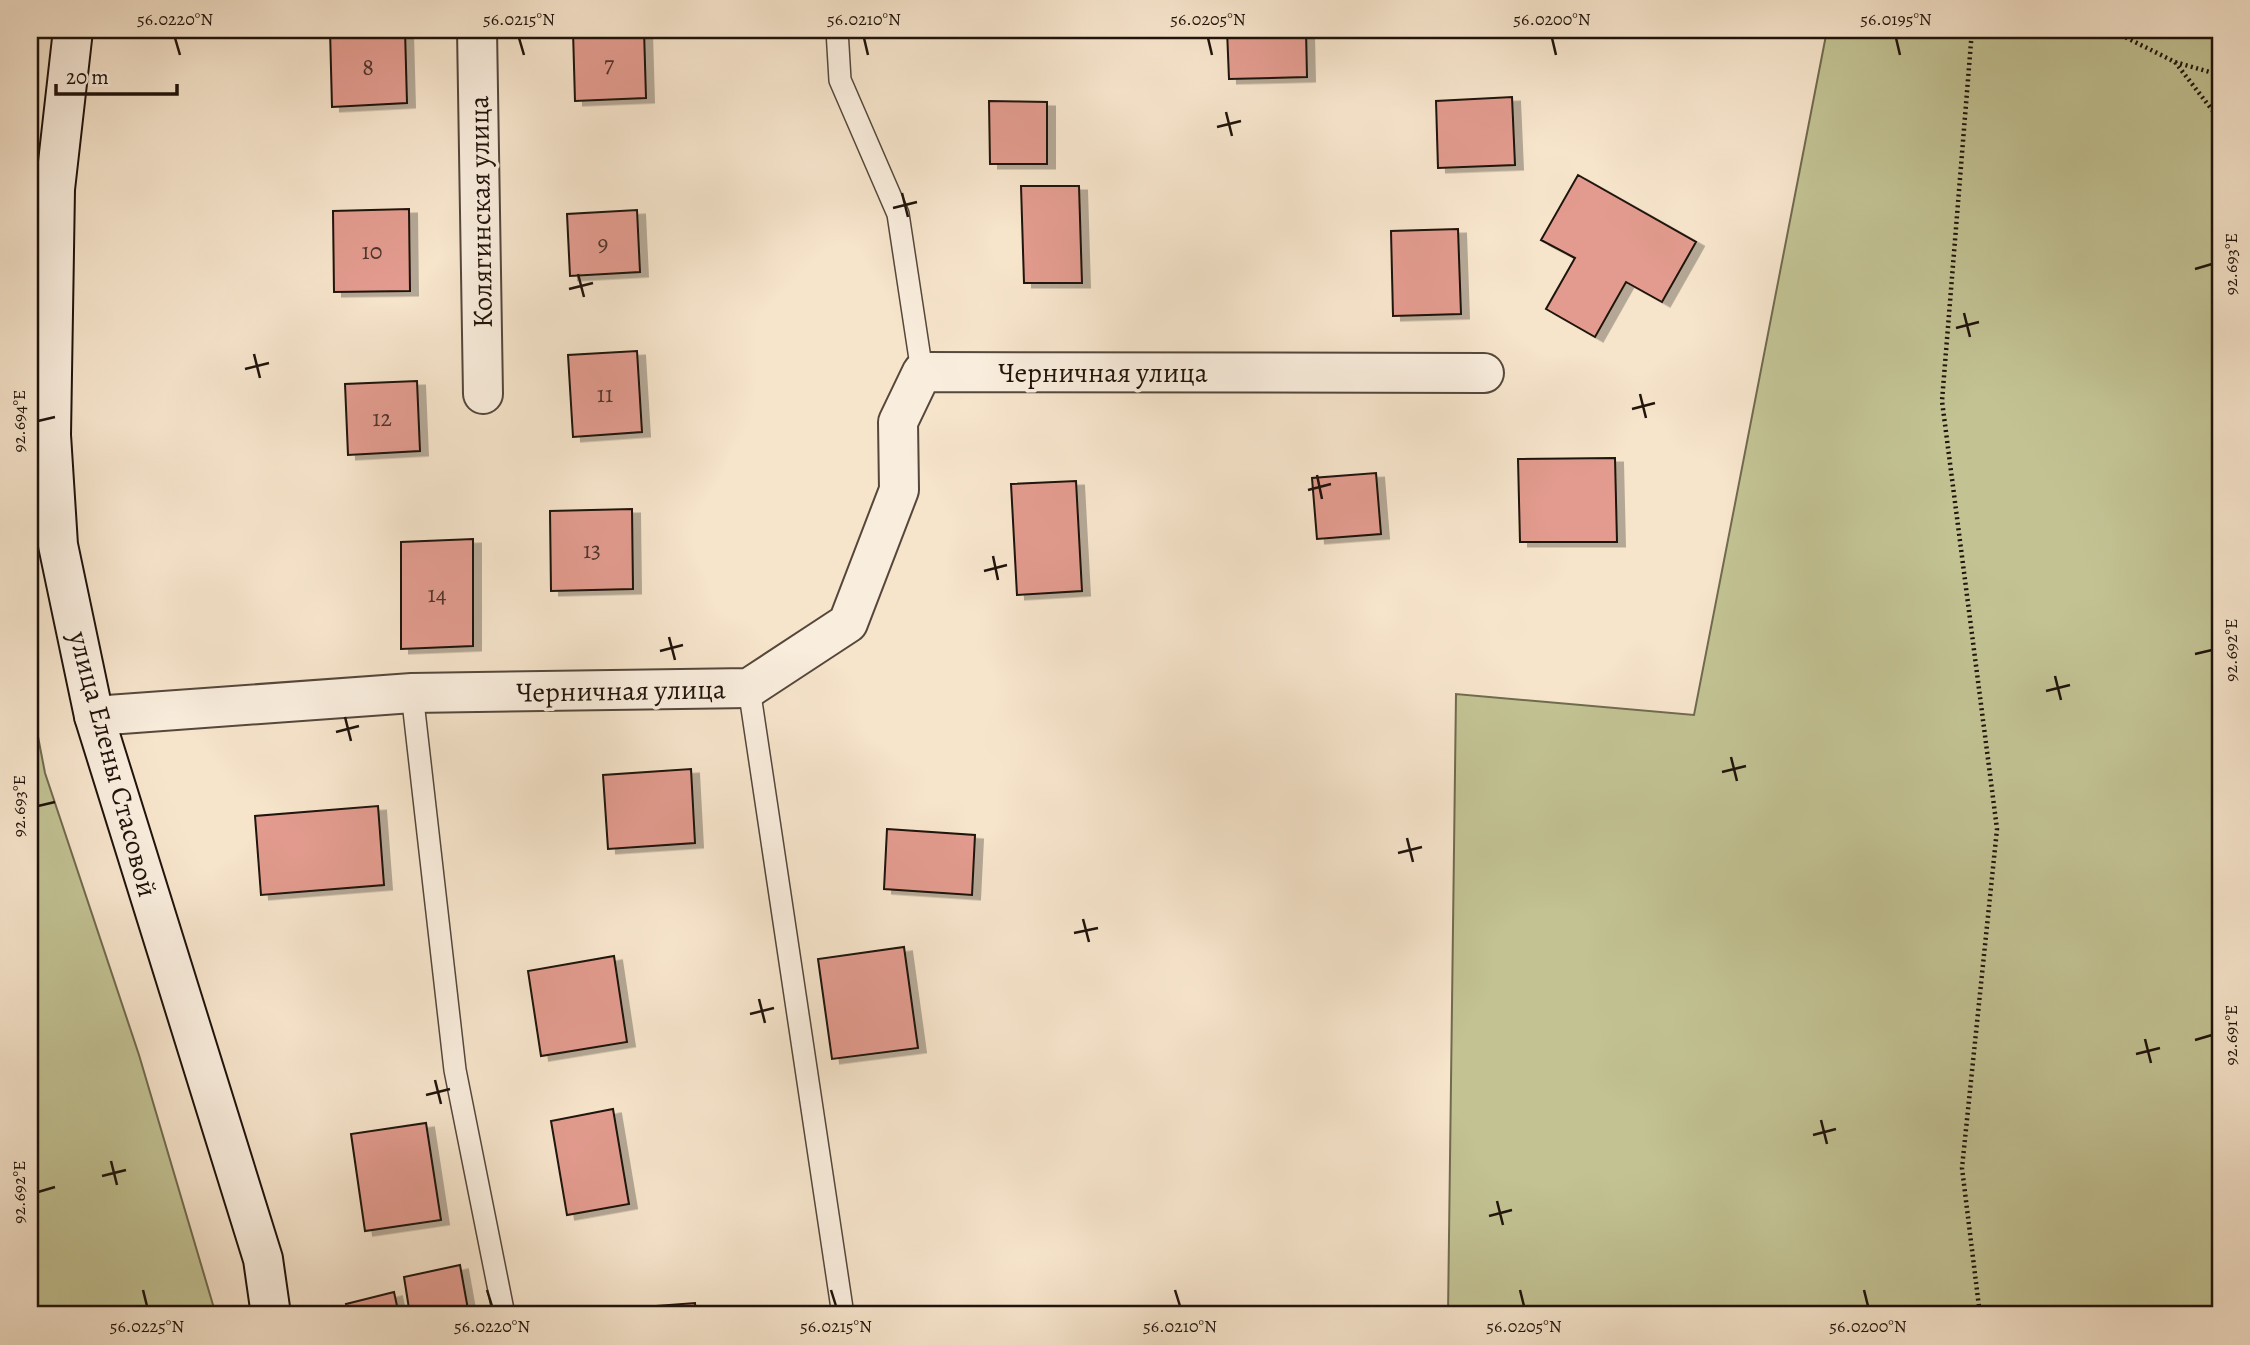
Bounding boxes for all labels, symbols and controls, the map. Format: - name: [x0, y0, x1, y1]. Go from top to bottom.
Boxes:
- text: 56.0220°N: [137, 7, 213, 31]
- text: 56.0215°N: [483, 7, 555, 31]
- text: 56.0210°N: [827, 7, 901, 31]
- text: 56.0205°N: [1170, 7, 1246, 31]
- text: 56.0200°N: [1513, 7, 1591, 31]
- text: 56.0195°N: [1860, 7, 1932, 31]
- house number: 7: [604, 48, 615, 80]
- house number: 8: [362, 51, 374, 83]
- scale bar: [56, 52, 177, 96]
- text: 20 m: [66, 63, 109, 91]
- street label: Колягинская улица: [460, 95, 502, 329]
- house number: 9: [598, 227, 608, 259]
- text: 92.693°E: [2219, 233, 2243, 295]
- house number: 10: [362, 235, 383, 267]
- street label: Черничная улица: [998, 354, 1208, 392]
- house number: 11: [597, 378, 613, 410]
- text: 92.694°E: [7, 390, 31, 452]
- house number: 12: [372, 402, 392, 434]
- house number: 13: [583, 534, 601, 566]
- house number: 14: [427, 578, 447, 610]
- text: 92.692°E: [2219, 618, 2243, 682]
- street label: улица Елены Стасовой: [59, 626, 167, 901]
- street label: Черничная улица: [516, 670, 726, 712]
- text: 92.693°E: [7, 775, 31, 837]
- text: 92.691°E: [2219, 1005, 2243, 1065]
- text: 92.692°E: [7, 1160, 31, 1224]
- text: 56.0225°N: [110, 1314, 184, 1338]
- text: 56.0220°N: [454, 1314, 530, 1338]
- text: 56.0215°N: [800, 1314, 872, 1338]
- text: 56.0210°N: [1143, 1314, 1217, 1338]
- text: 56.0205°N: [1486, 1314, 1562, 1338]
- text: 56.0200°N: [1829, 1314, 1907, 1338]

